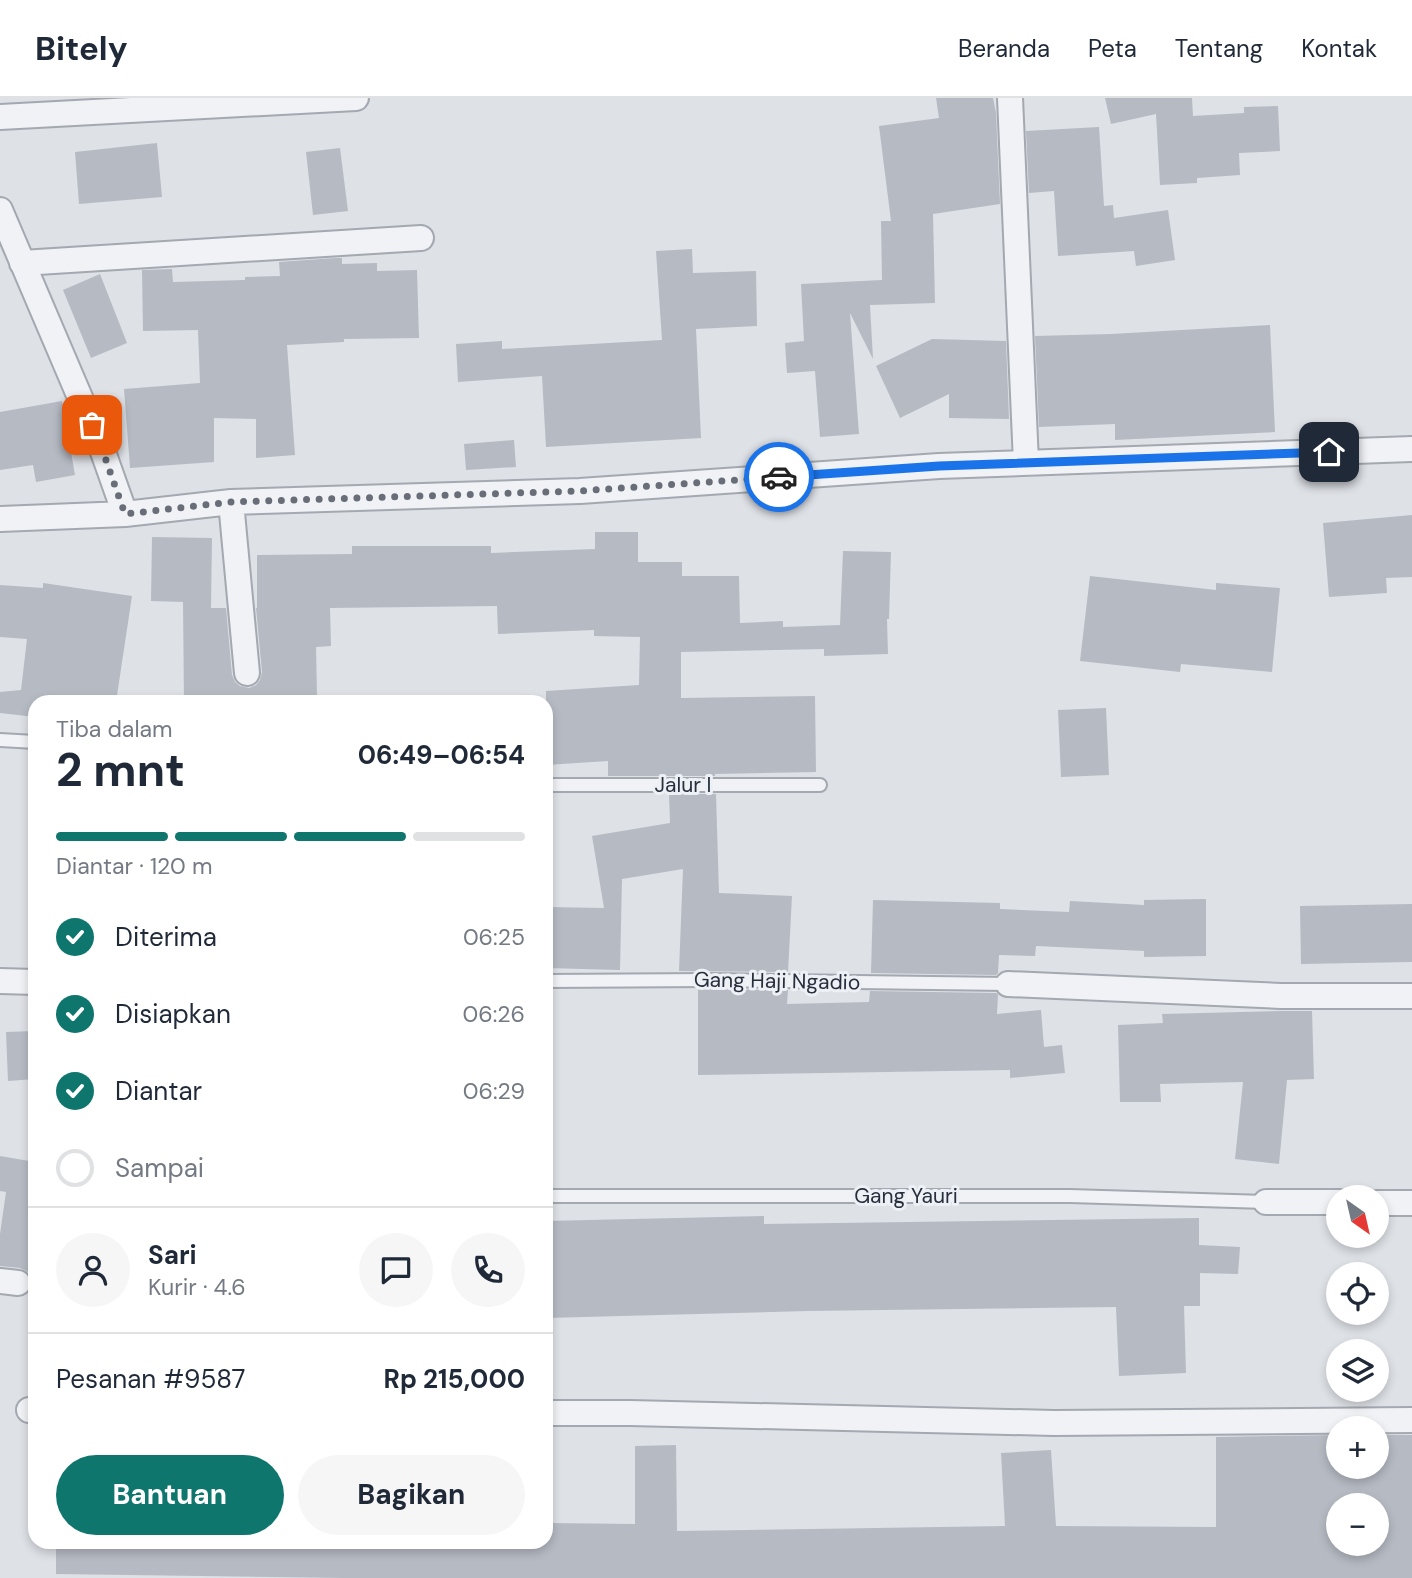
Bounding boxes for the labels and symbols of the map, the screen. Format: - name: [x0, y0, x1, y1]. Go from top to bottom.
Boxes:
- pin: [62, 395, 122, 455]
- pin: [1299, 422, 1359, 482]
- courier: [744, 442, 814, 512]
- street label: Jalur I: [655, 771, 711, 799]
- street label: Gang Haji Ngadio: [694, 966, 860, 996]
- street label: Gang Yauri: [854, 1182, 958, 1210]
- north arrow: [1326, 1185, 1390, 1248]

